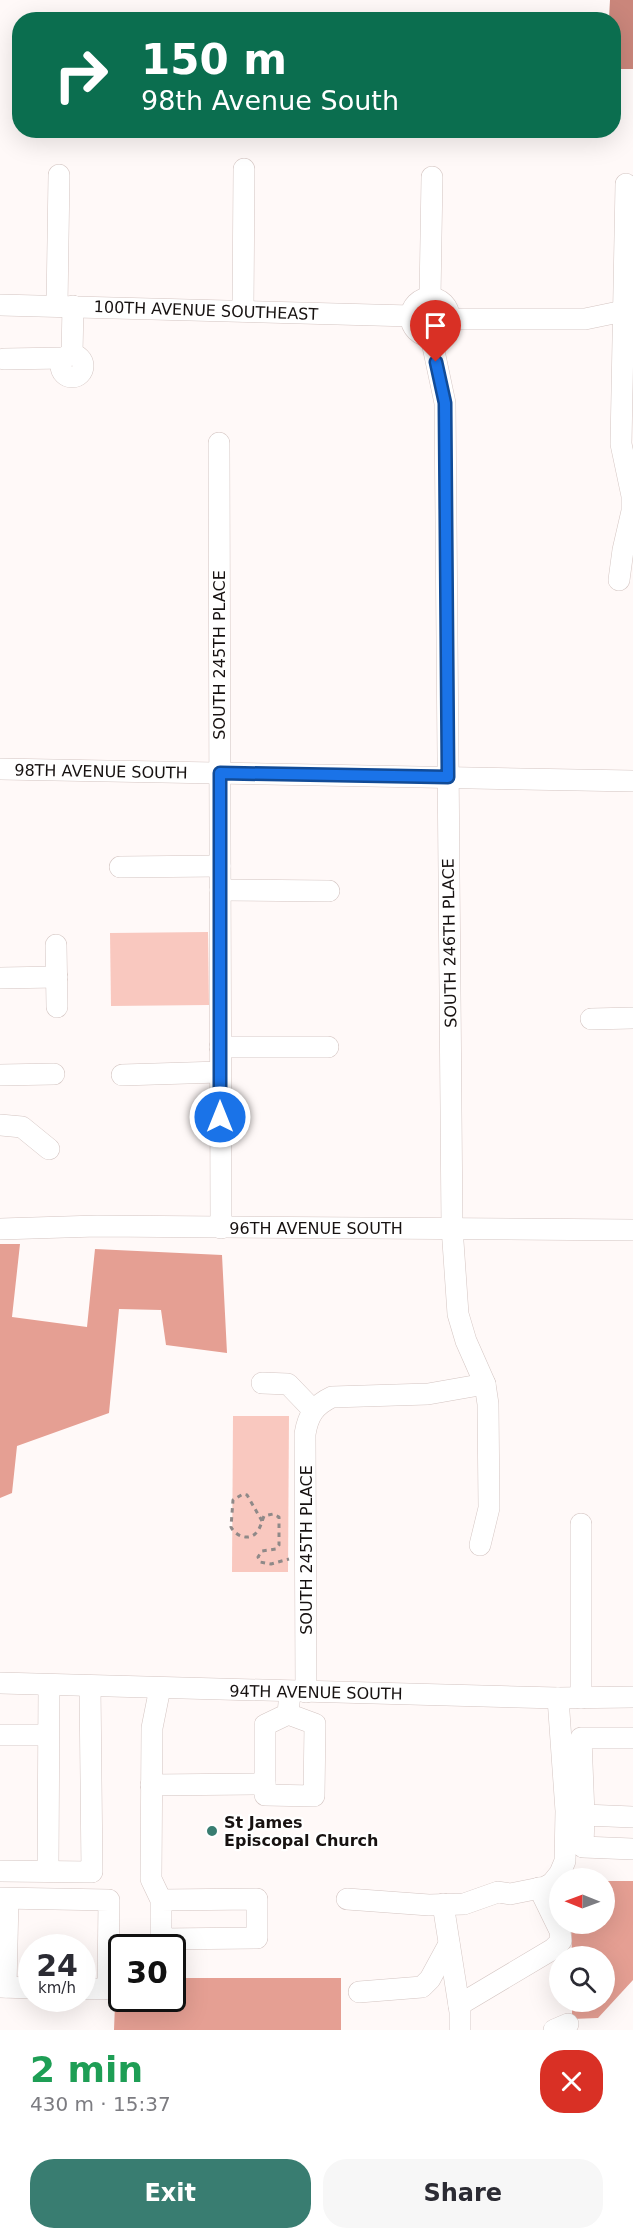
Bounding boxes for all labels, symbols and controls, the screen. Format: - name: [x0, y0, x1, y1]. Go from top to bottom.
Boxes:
- text: 150 m: [141, 35, 287, 84]
- icon: right: [42, 36, 120, 114]
- text: 98th Avenue South: [141, 85, 399, 116]
- street label: 100TH AVENUE SOUTHEAST: [93, 297, 319, 324]
- pin: [410, 300, 461, 362]
- icon: arrive: [419, 309, 452, 342]
- street label: SOUTH 245TH PLACE: [210, 570, 229, 740]
- street label: 98TH AVENUE SOUTH: [14, 760, 188, 783]
- street label: SOUTH 246TH PLACE: [439, 858, 460, 1028]
- position arrow: [188, 1085, 252, 1149]
- street label: 96TH AVENUE SOUTH: [229, 1219, 403, 1238]
- street label: SOUTH 245TH PLACE: [297, 1465, 316, 1635]
- street label: 94TH AVENUE SOUTH: [229, 1681, 403, 1704]
- place label: St James Episcopal Church: [224, 1813, 378, 1850]
- marker: St James Episcopal Church: [205, 1824, 219, 1838]
- north arrow: [549, 1868, 615, 1934]
- map controls: [549, 1868, 615, 2012]
- speed limit sign: 30: [108, 1934, 186, 2012]
- button: search: [549, 1946, 615, 2012]
- text: 24: [36, 1948, 78, 1983]
- text: km/h: [38, 1979, 76, 1997]
- text: 2 min: [30, 2049, 143, 2090]
- button: close: [540, 2050, 603, 2113]
- text: 430 m · 15:37: [30, 2092, 171, 2116]
- button: Exit: [30, 2159, 311, 2228]
- button: Share: [323, 2159, 603, 2228]

